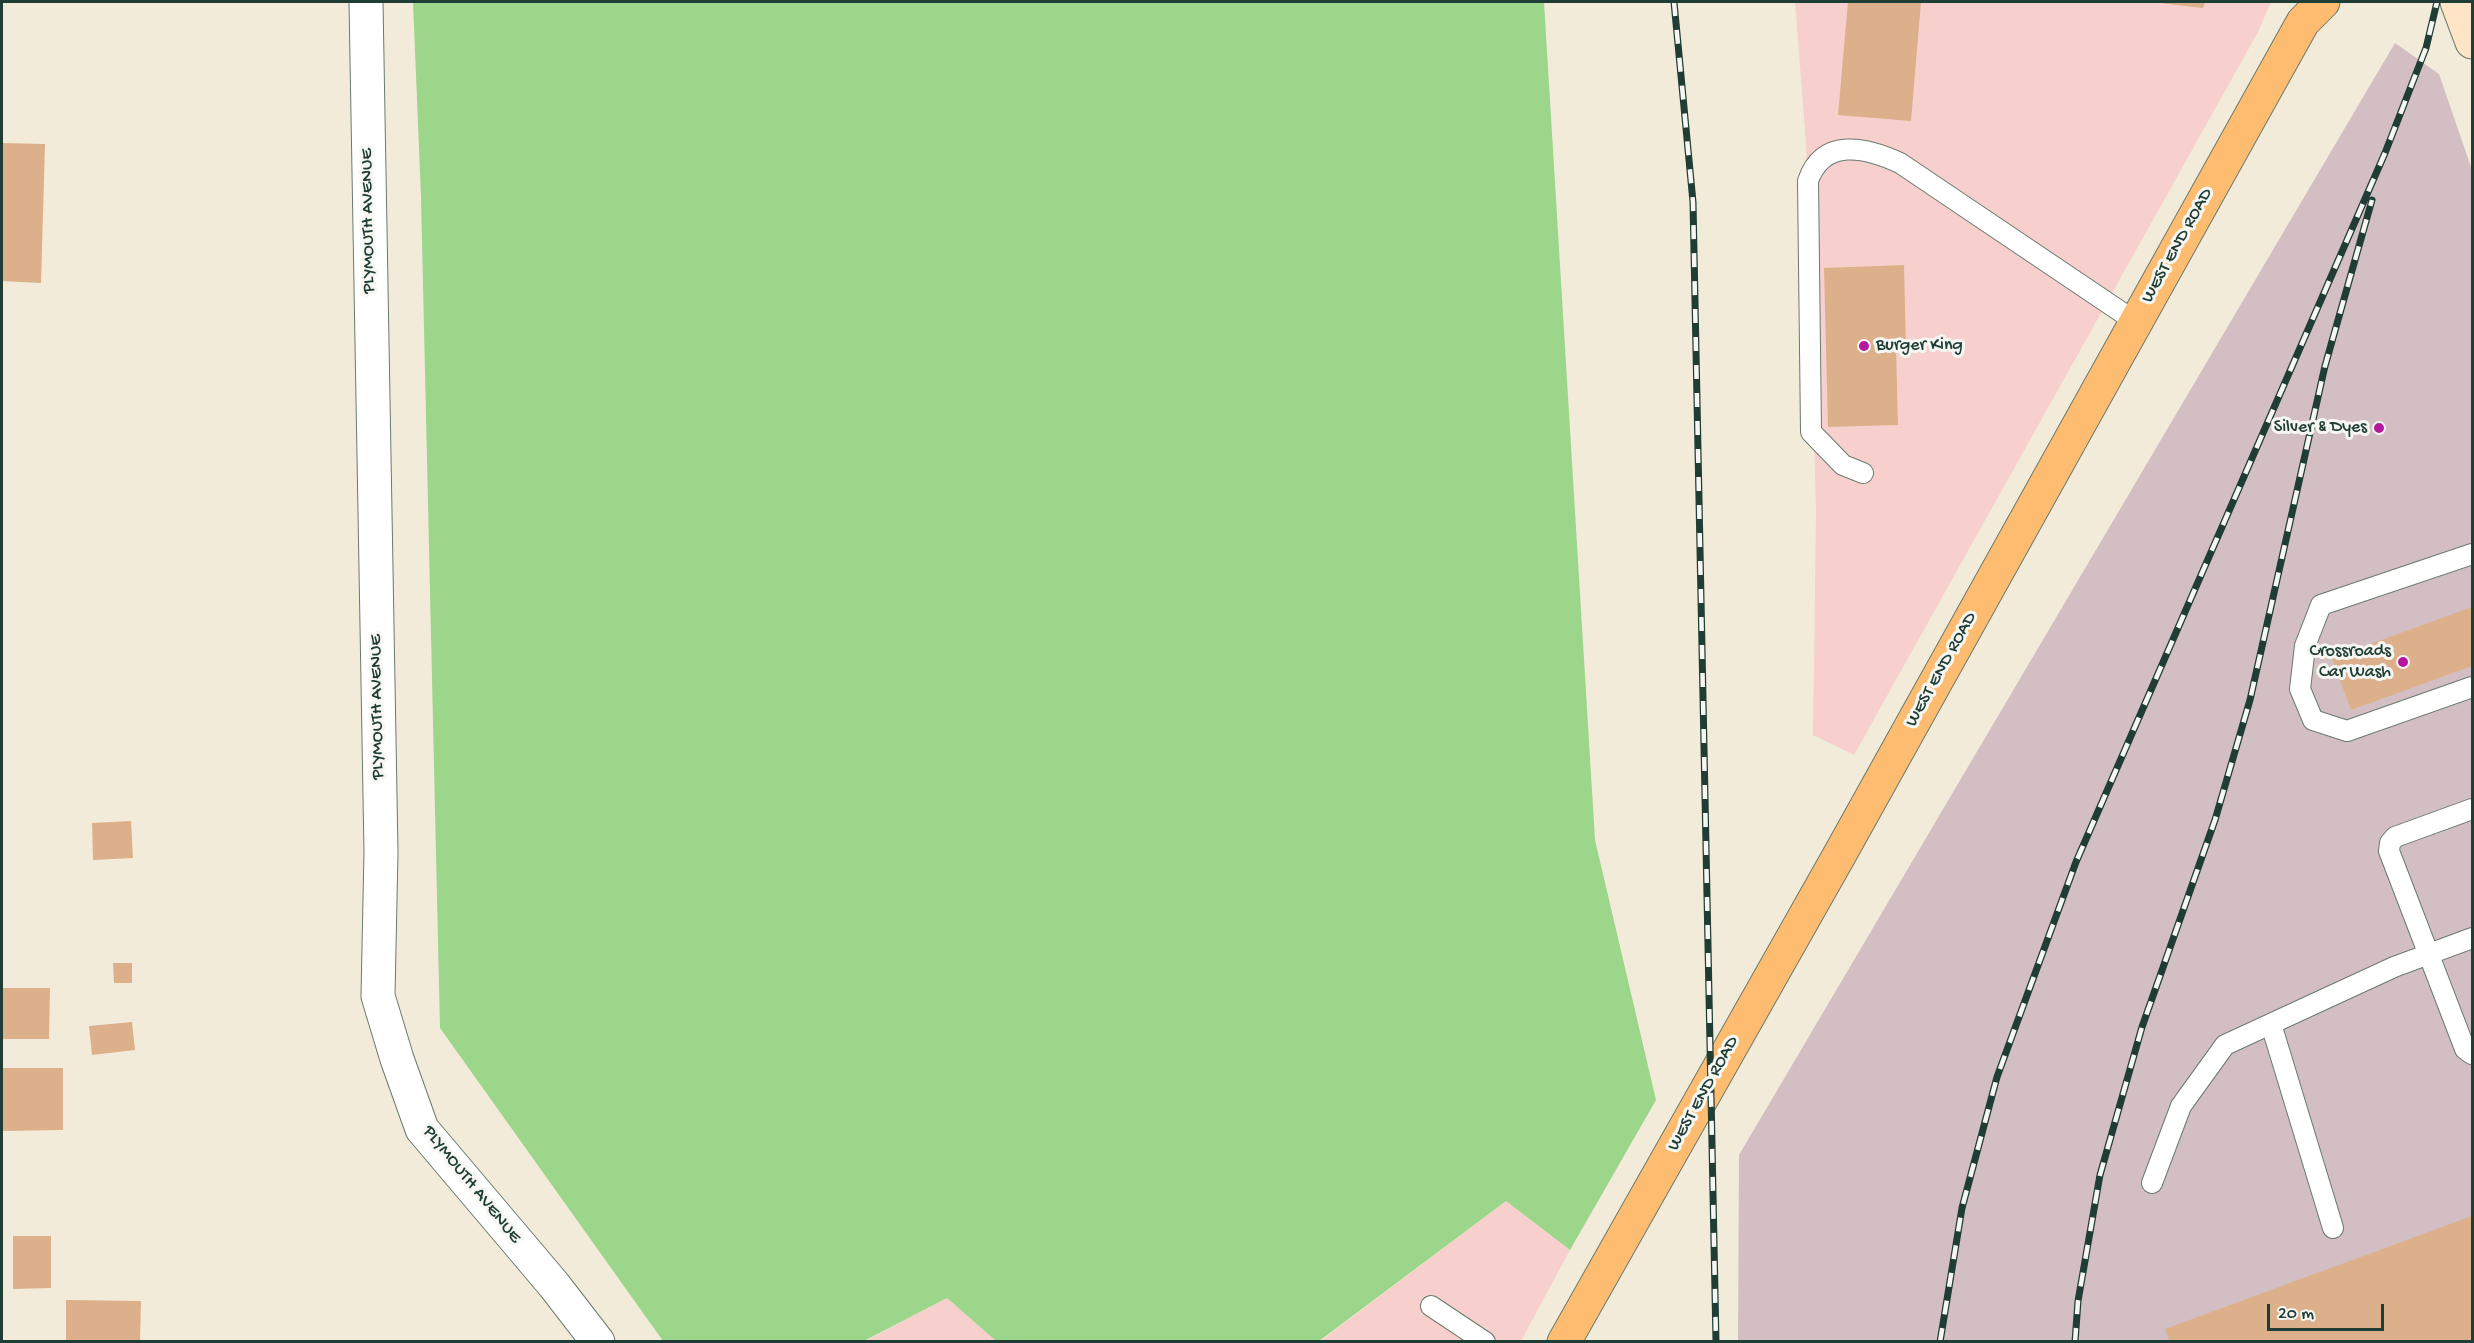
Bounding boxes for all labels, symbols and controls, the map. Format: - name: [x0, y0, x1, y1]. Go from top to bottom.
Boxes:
- street label: PLYMOUTH AVENUE: [357, 148, 381, 294]
- street label: WEST END ROAD: [2138, 185, 2218, 307]
- place label: Burger King: [1876, 335, 1963, 357]
- marker: Burger King: [1857, 339, 1871, 353]
- place label: Silver & Dyes: [2274, 417, 2367, 439]
- marker: Silver & Dyes: [2372, 421, 2386, 435]
- street label: WEST END ROAD: [1902, 609, 1982, 731]
- street label: PLYMOUTH AVENUE: [366, 634, 390, 780]
- place label: Crossroads Car Wash: [2309, 641, 2391, 684]
- marker: Crossroads Car Wash: [2396, 655, 2410, 669]
- street label: WEST END ROAD: [1664, 1033, 1744, 1155]
- street label: PLYMOUTH AVENUE: [417, 1122, 525, 1248]
- scale bar: [2270, 1292, 2387, 1330]
- text: 20 m: [2278, 1304, 2314, 1325]

